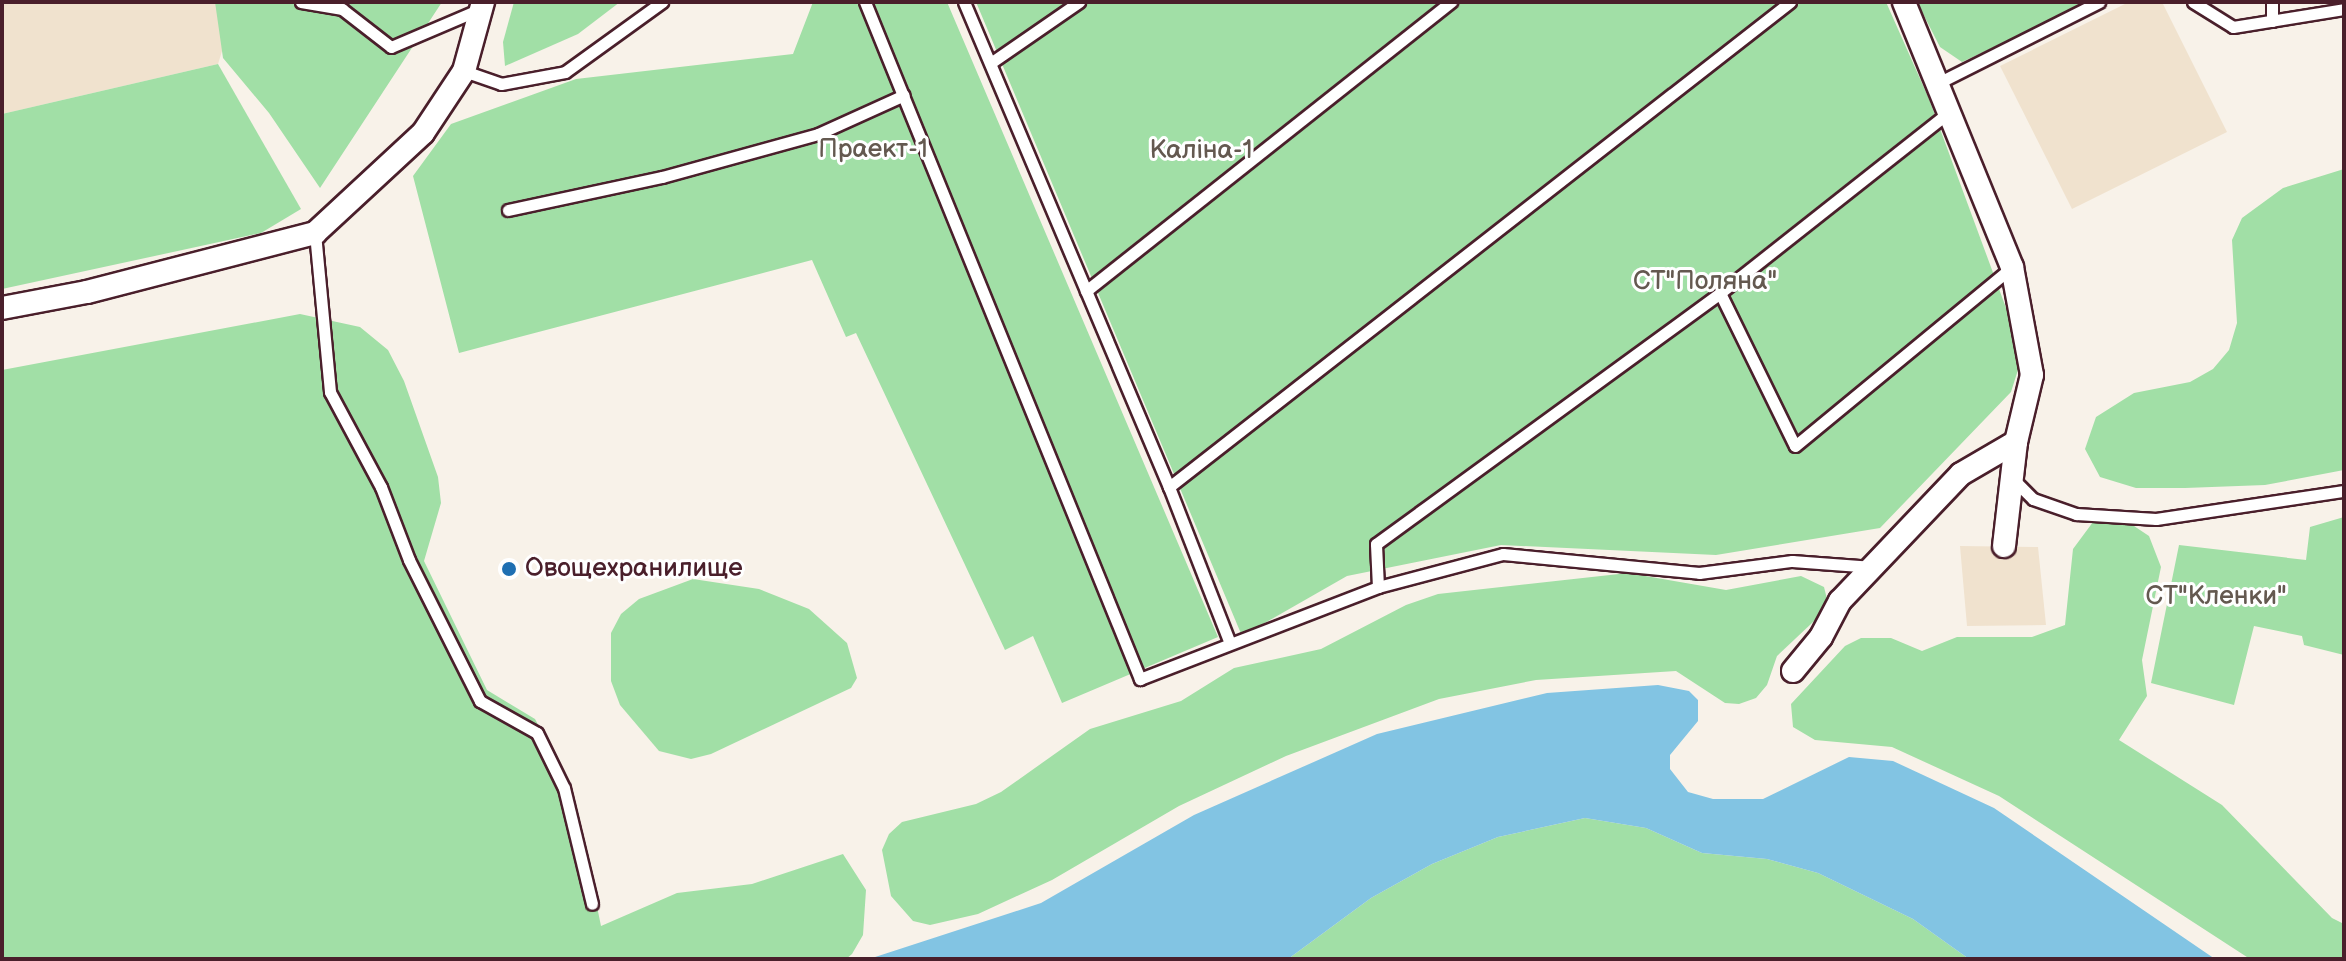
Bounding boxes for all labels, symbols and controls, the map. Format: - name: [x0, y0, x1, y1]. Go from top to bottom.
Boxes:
- park label: Праект-1: [818, 134, 928, 166]
- park label: Каліна-1: [1150, 135, 1252, 167]
- park label: СТ"Поляна": [1633, 266, 1777, 298]
- place label: Овощехранилище: [525, 553, 743, 585]
- marker: Овощехранилище: [500, 560, 518, 578]
- park label: СТ"Кленки": [2145, 581, 2287, 613]

